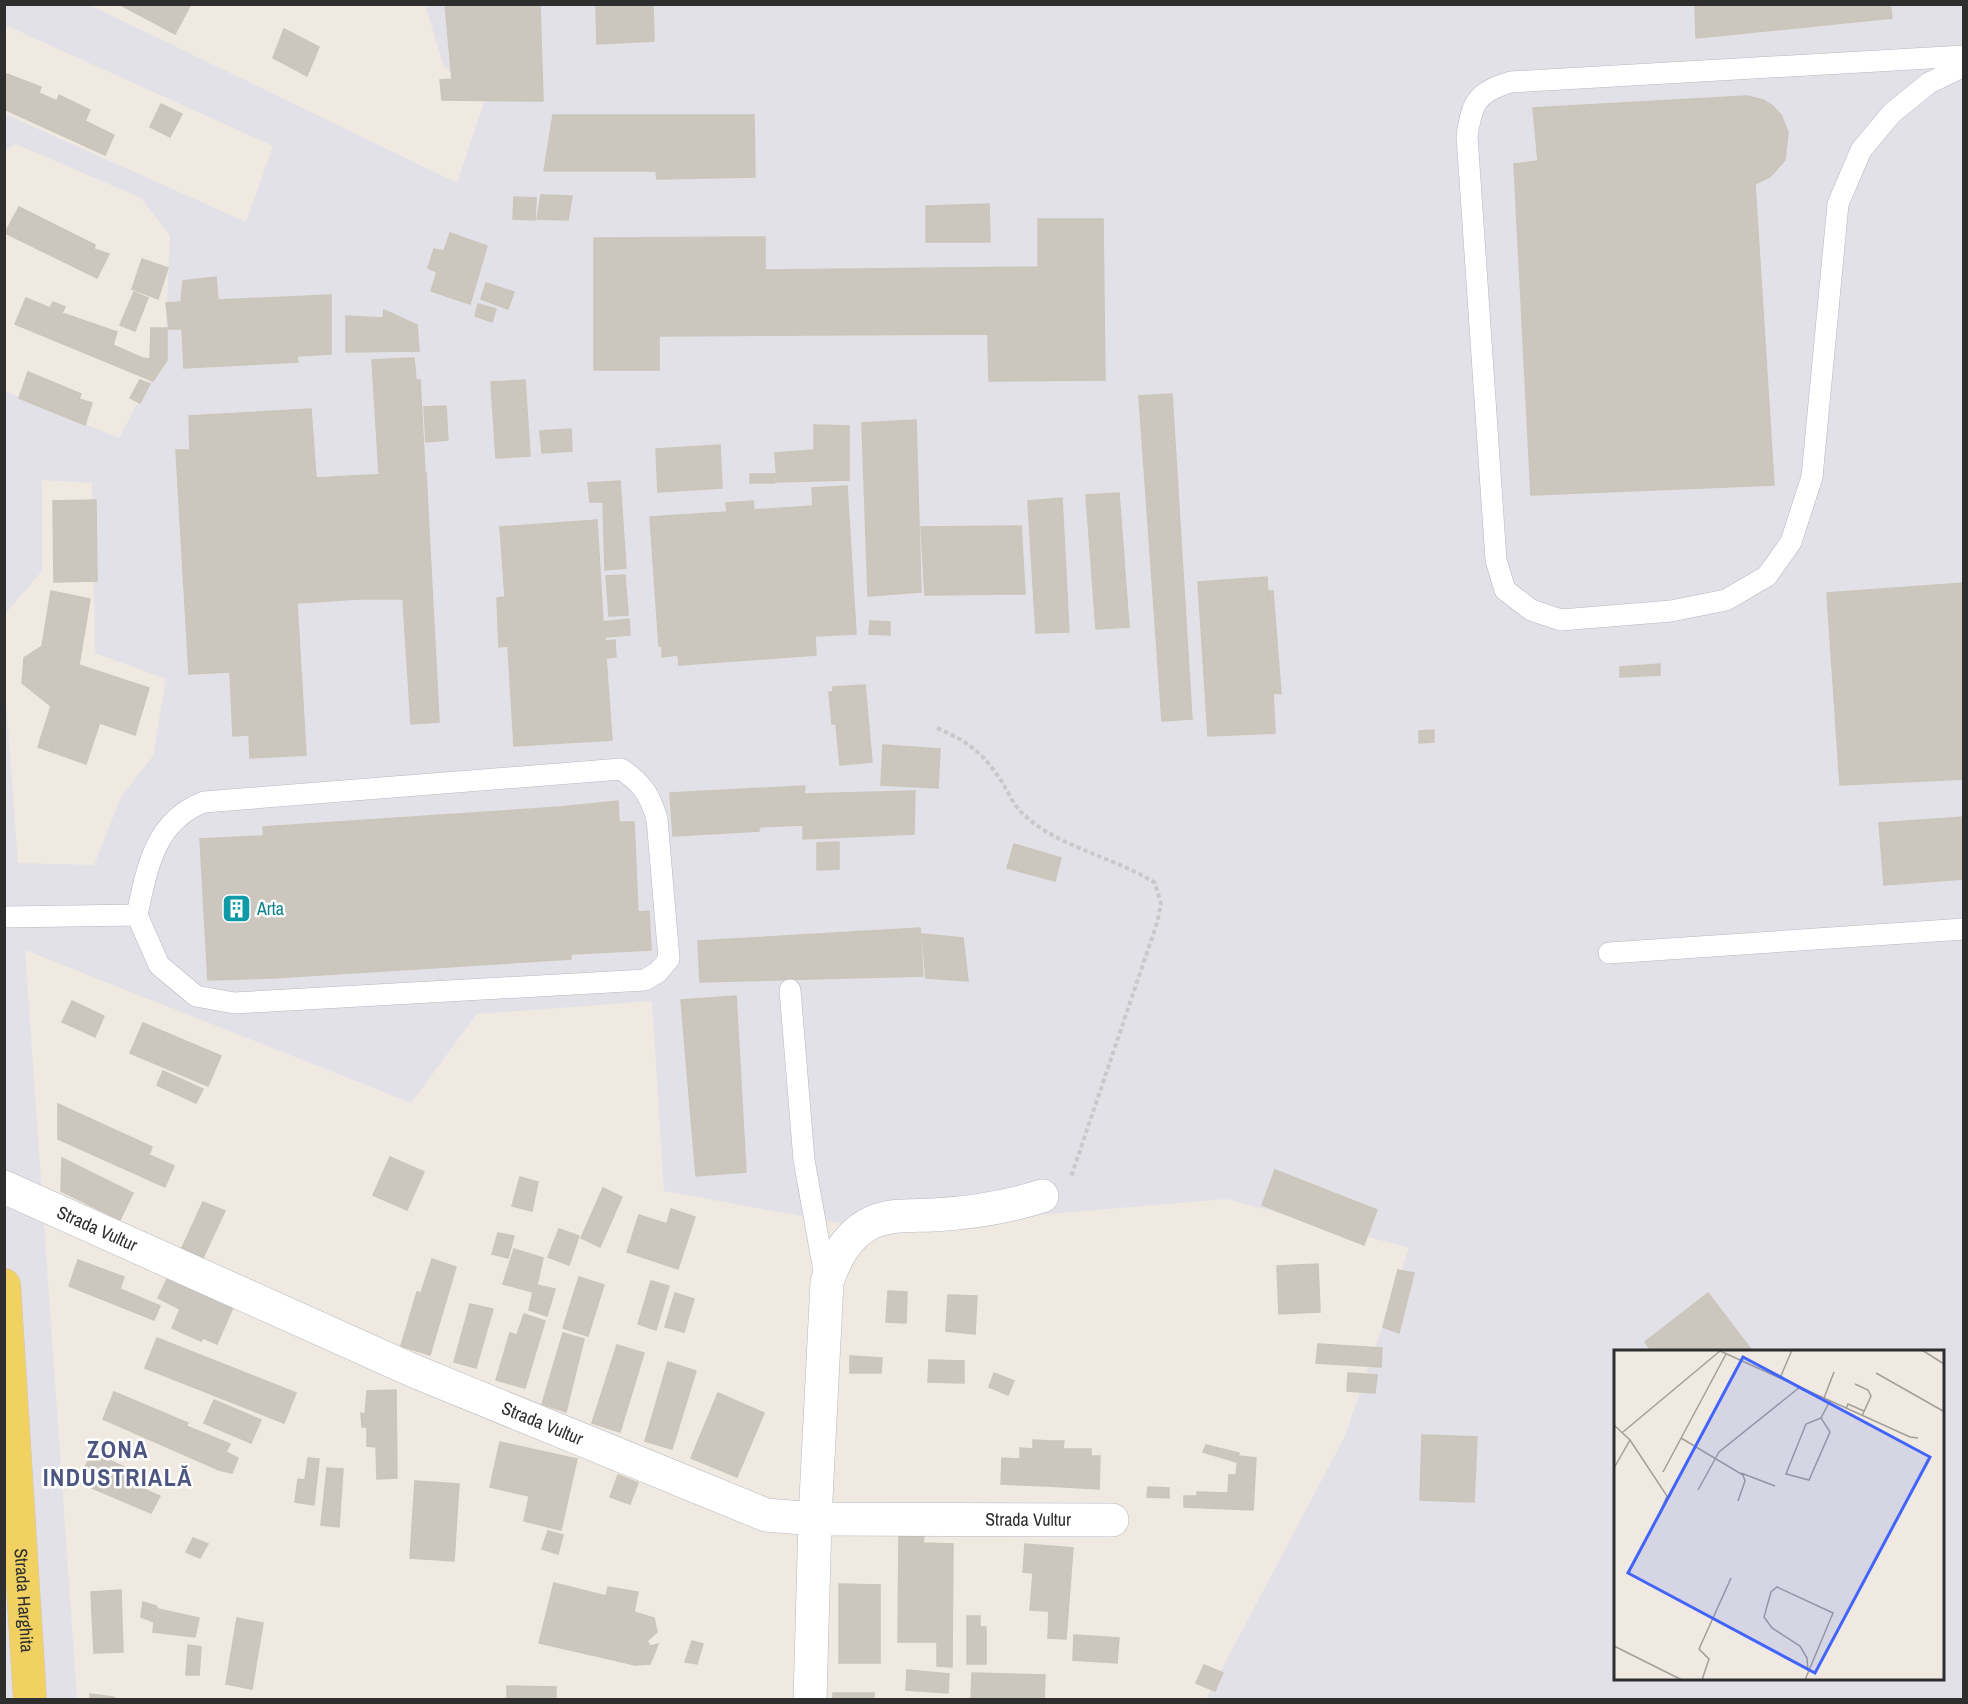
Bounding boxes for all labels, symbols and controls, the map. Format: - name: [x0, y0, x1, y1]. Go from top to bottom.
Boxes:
- building icon: Arta: [220, 893, 252, 925]
- place label: Arta: [256, 896, 284, 921]
- street label: Strada Vultur: [53, 1199, 142, 1257]
- inset map: [1614, 1350, 1944, 1680]
- street label: Strada Vultur: [498, 1395, 587, 1451]
- district label: ZONA INDUSTRIALĂ: [43, 1433, 193, 1493]
- street label: Strada Vultur: [985, 1507, 1071, 1532]
- street label: Strada Harghita: [9, 1548, 40, 1653]

